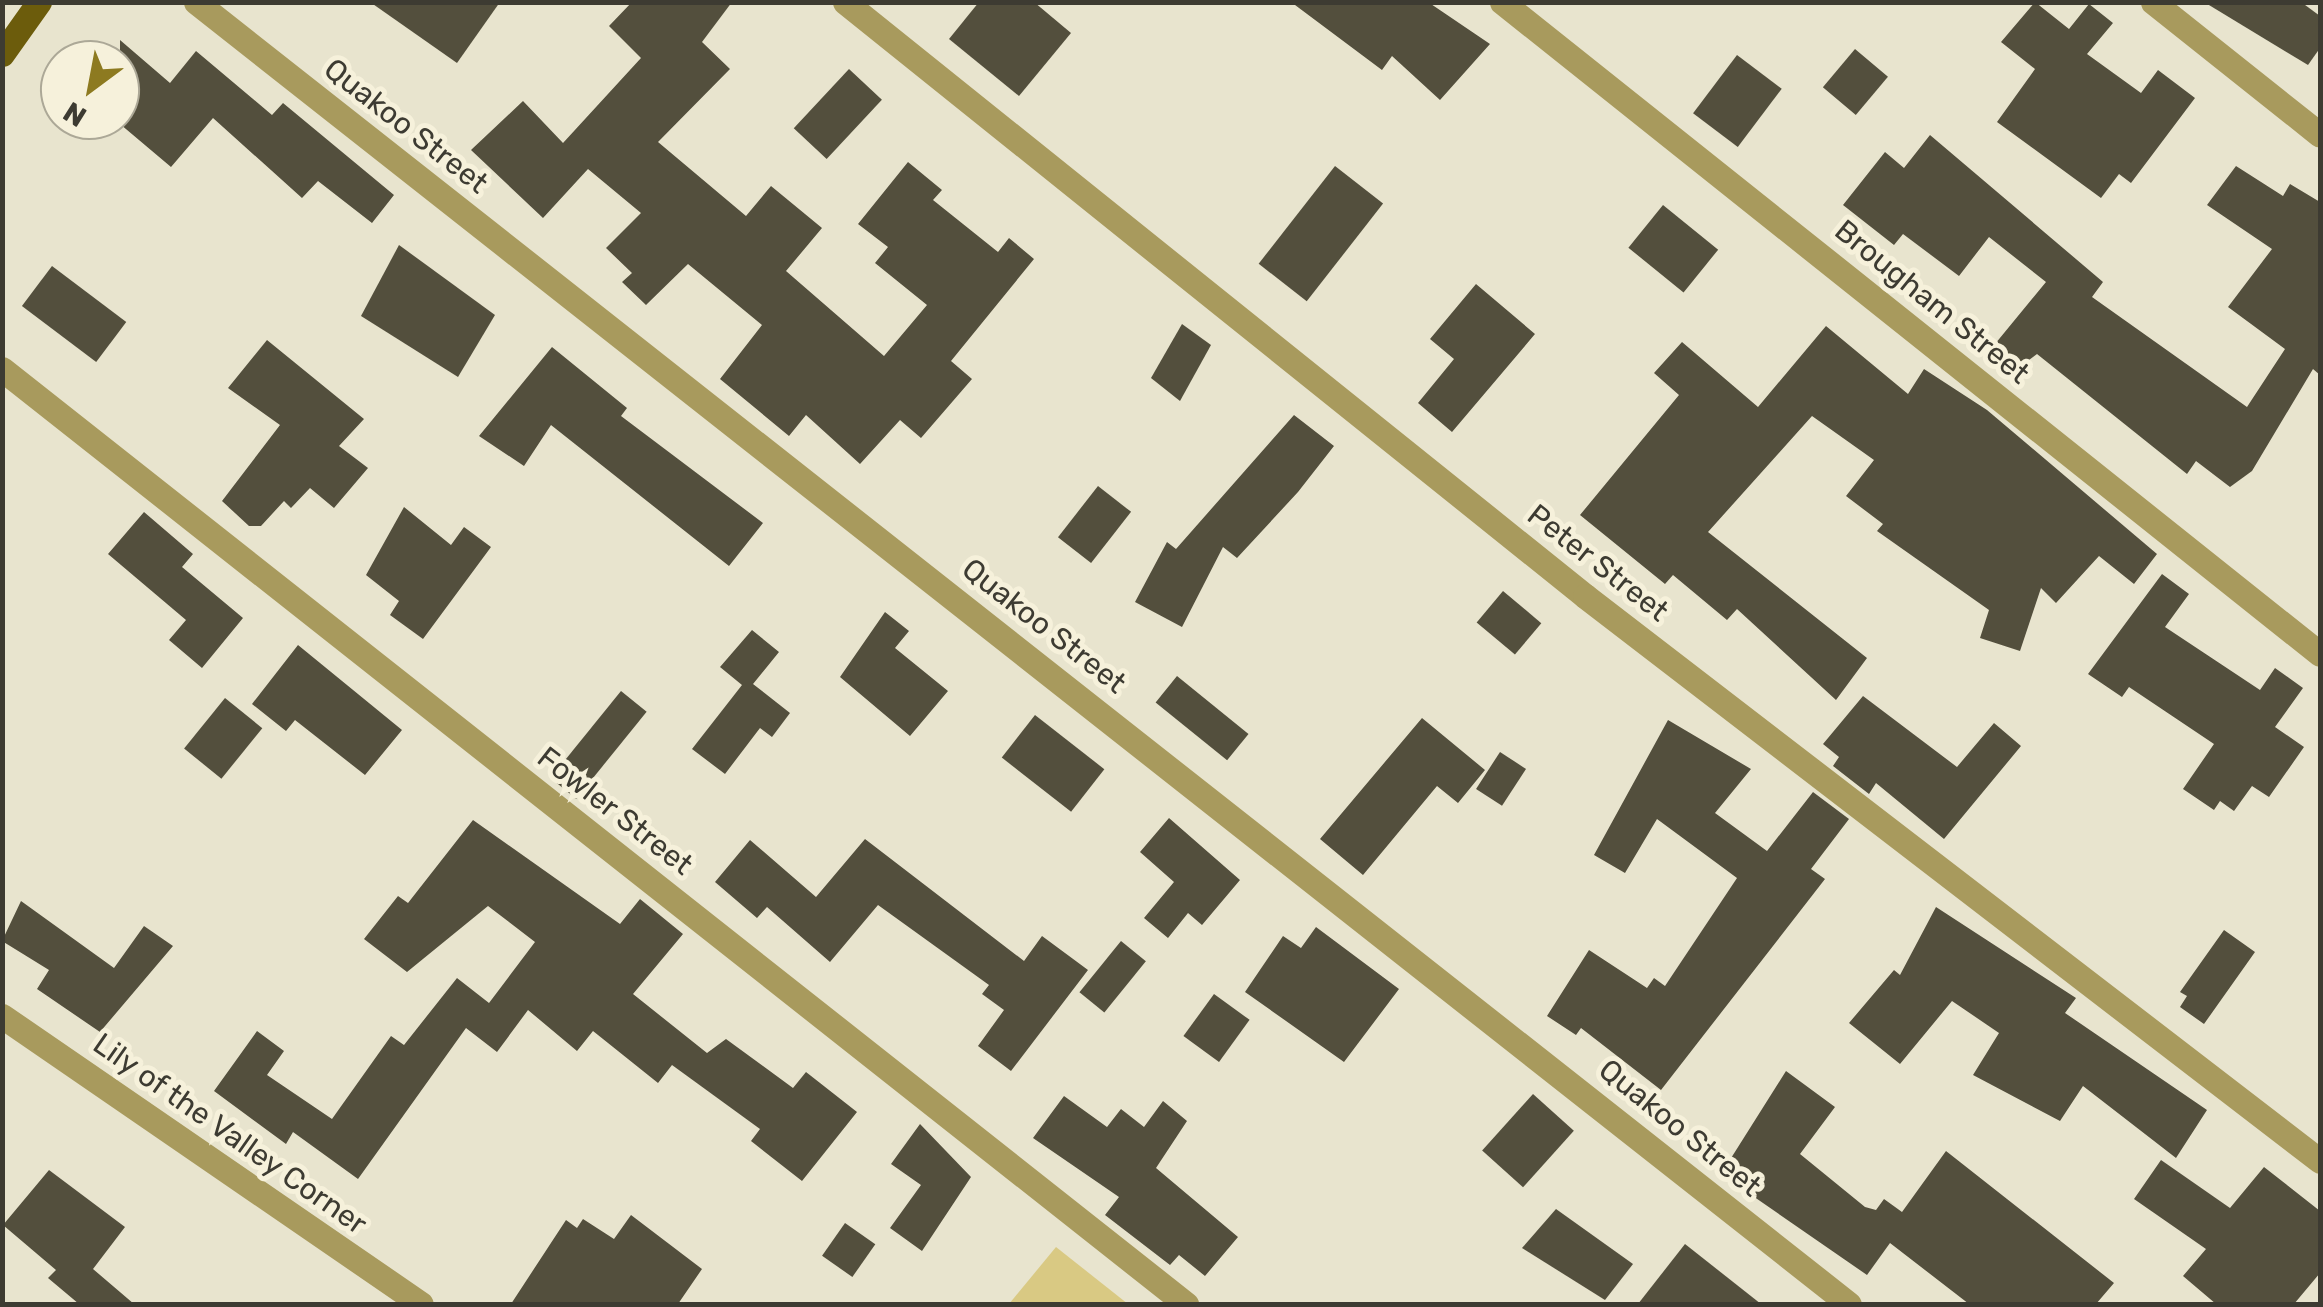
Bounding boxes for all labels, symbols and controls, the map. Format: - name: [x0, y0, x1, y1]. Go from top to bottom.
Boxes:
- north arrow: [40, 40, 140, 140]
- street label: Quakoo Street: [317, 51, 495, 201]
- text: N: [58, 95, 92, 134]
- street label: Brougham Street: [1827, 213, 2037, 391]
- street label: Peter Street: [1520, 497, 1676, 629]
- street label: Quakoo Street: [955, 551, 1133, 701]
- street label: Fowler Street: [530, 739, 700, 883]
- street label: Lily of the Valley Corner: [85, 1025, 375, 1243]
- street label: Quakoo Street: [1592, 1052, 1768, 1204]

